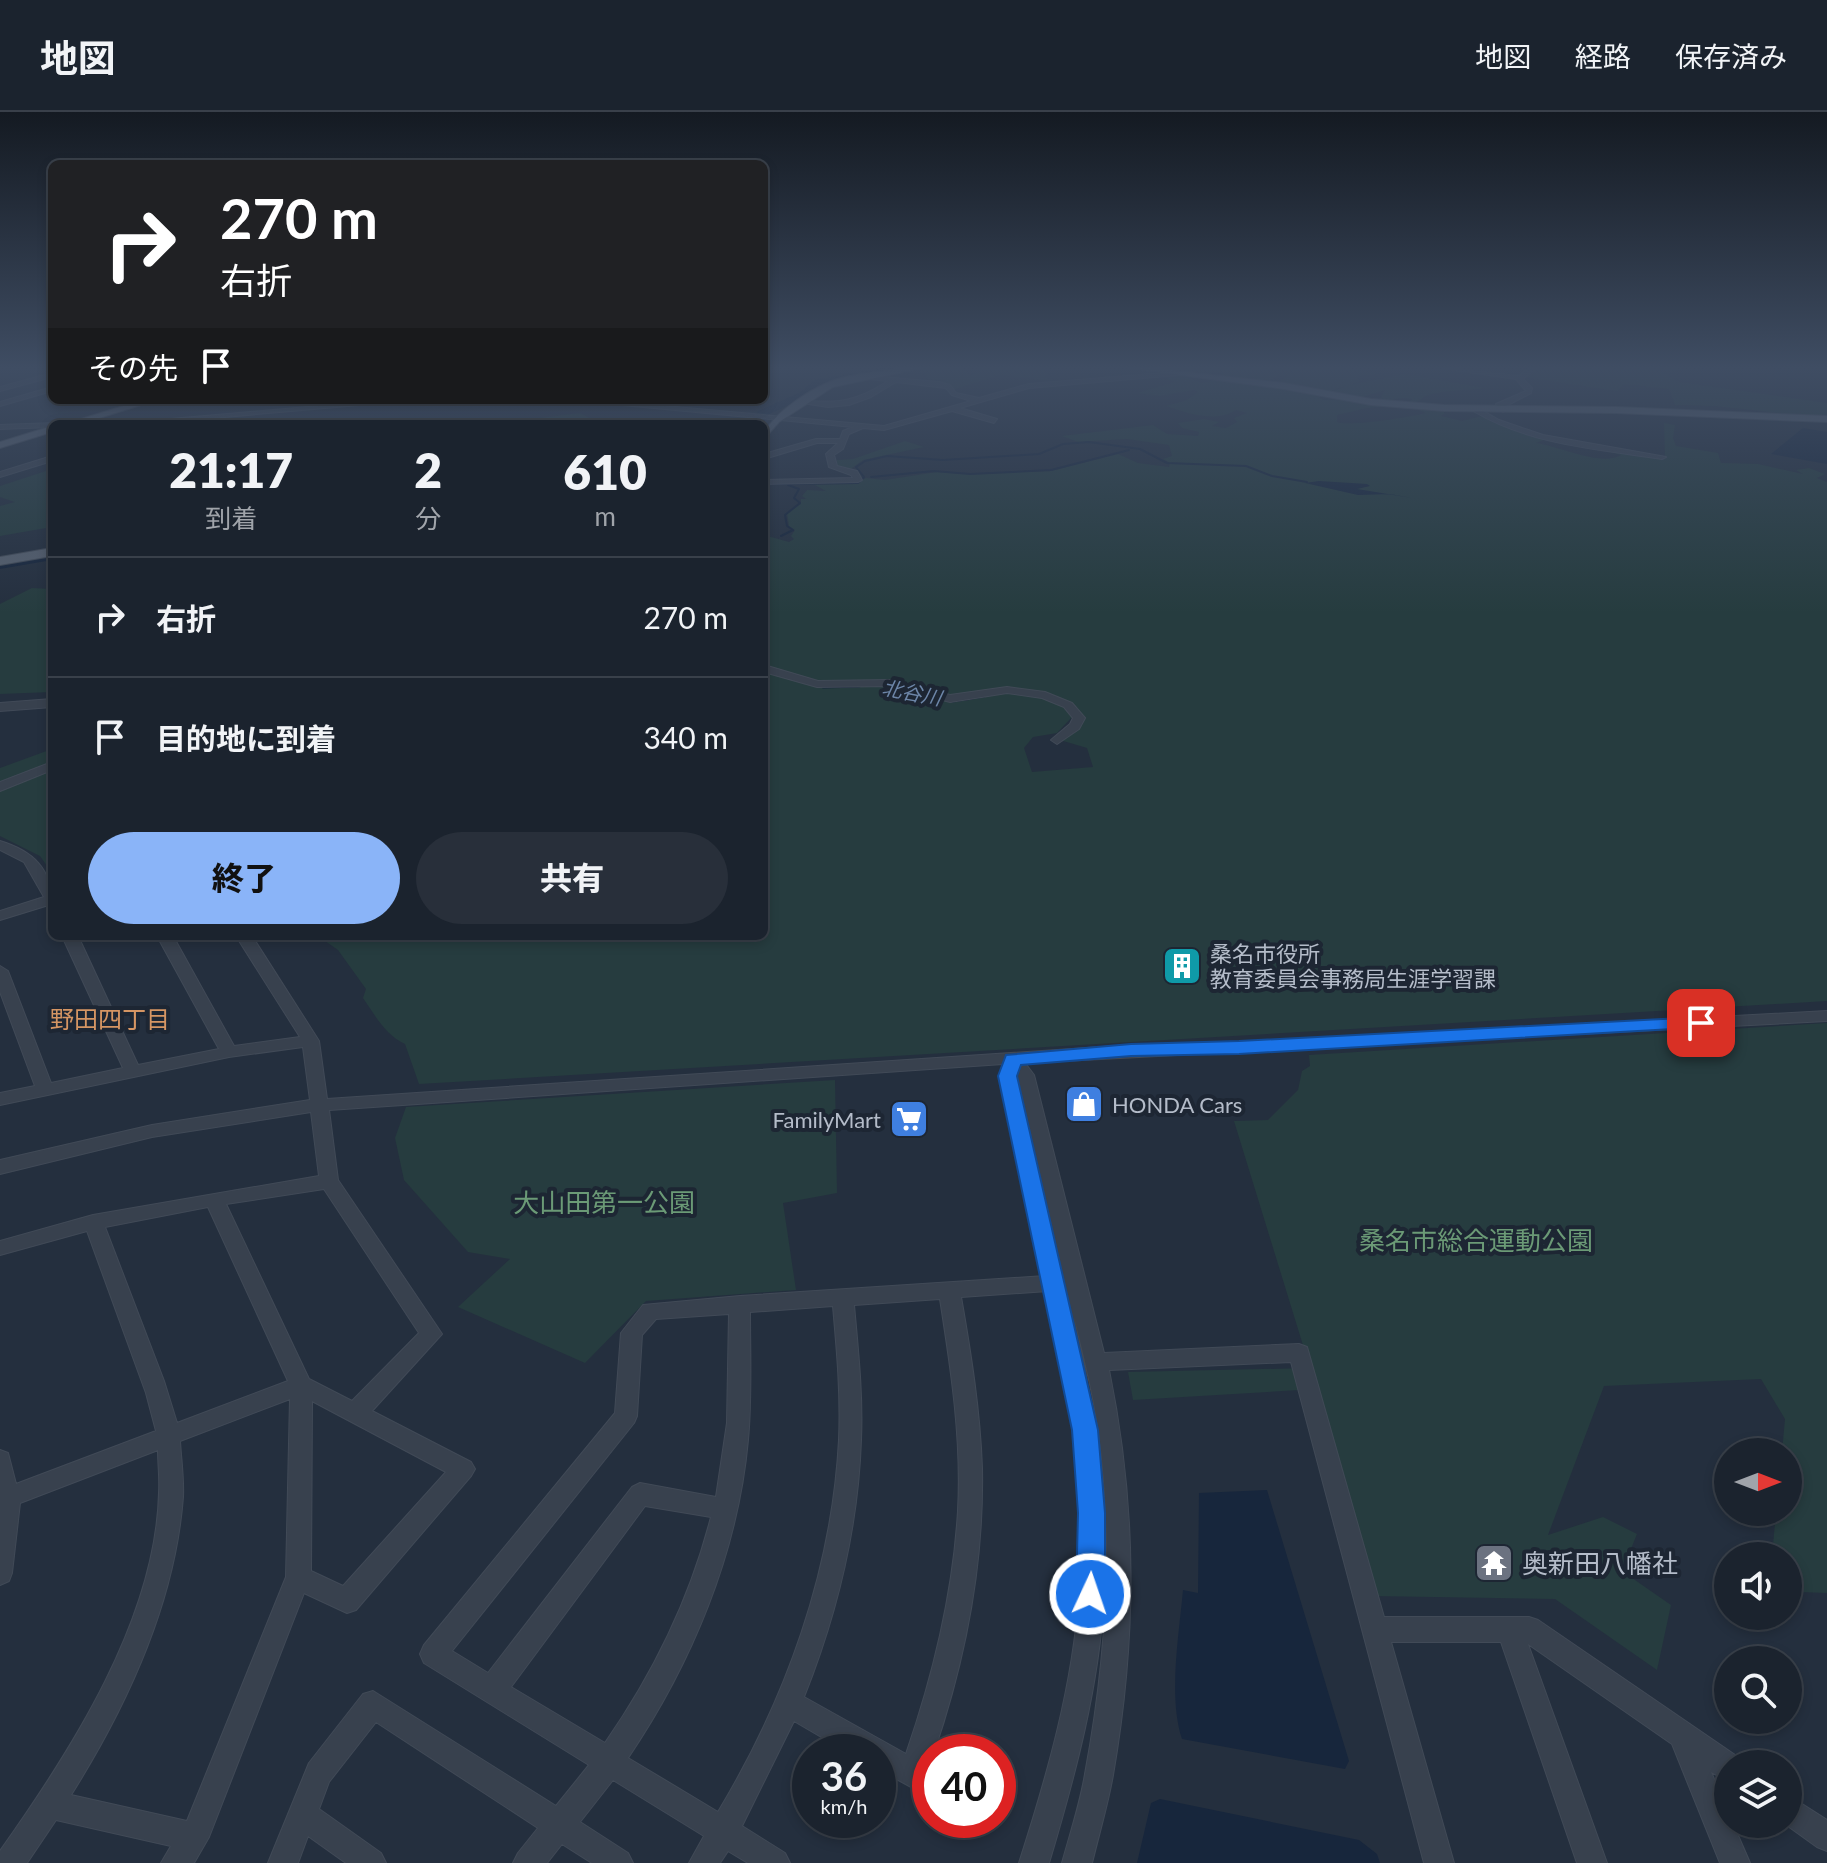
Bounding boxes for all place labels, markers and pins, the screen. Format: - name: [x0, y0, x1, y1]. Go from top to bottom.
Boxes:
- place label: 桑名市役所 教育委員会事務局生涯学習課: [1210, 940, 1496, 992]
- building icon: 桑名市役所 教育委員会事務局生涯学習課: [1161, 945, 1203, 987]
- pin: [1667, 989, 1735, 1057]
- shop icon: HONDA Cars: [1063, 1083, 1105, 1125]
- place label: HONDA Cars: [1112, 1091, 1242, 1118]
- supermarket icon: FamilyMart: [888, 1098, 930, 1140]
- place label: FamilyMart: [773, 1106, 881, 1133]
- temple icon: 奥新田八幡社: [1473, 1542, 1515, 1584]
- place label: 奥新田八幡社: [1522, 1547, 1678, 1579]

